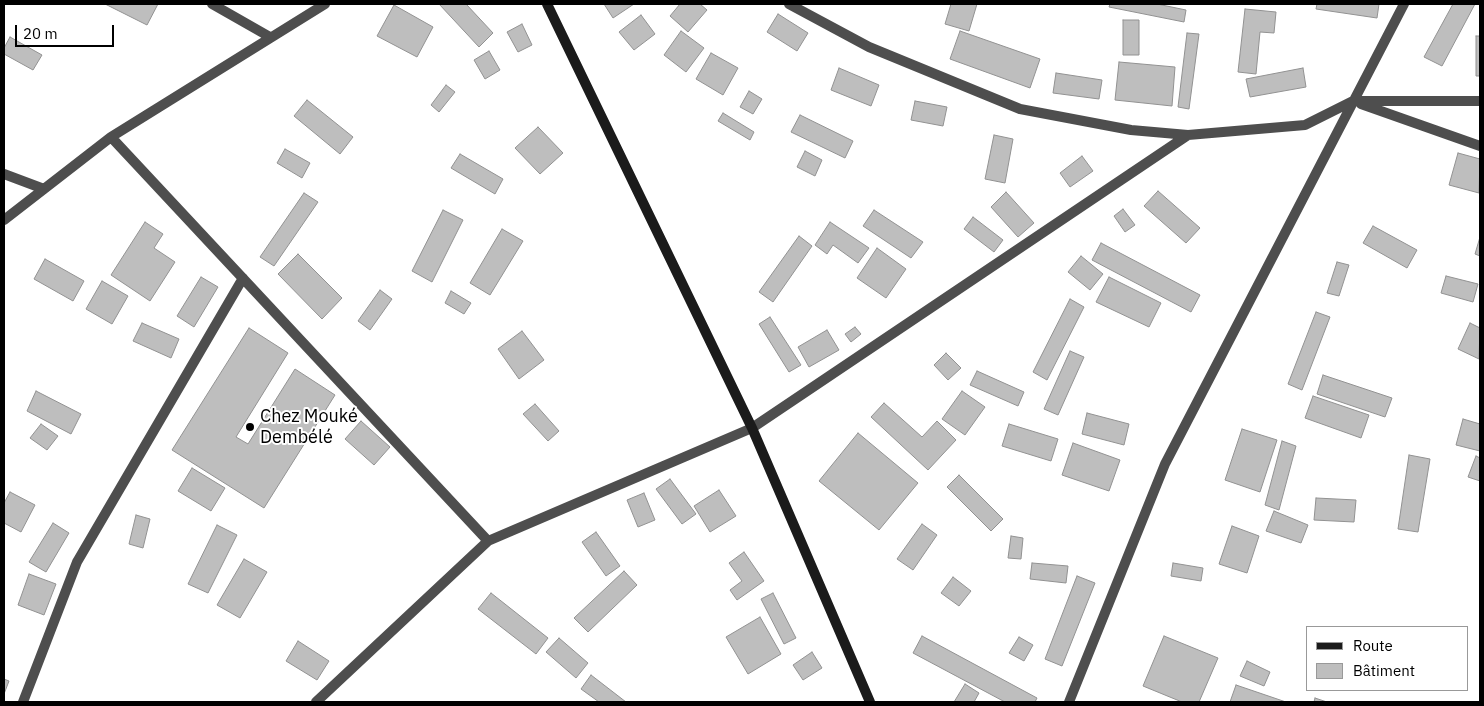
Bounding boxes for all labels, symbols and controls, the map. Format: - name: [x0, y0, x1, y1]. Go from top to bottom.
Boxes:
- scale bar: [18, 15, 116, 47]
- text: 20 m: [23, 24, 58, 43]
- place label: Chez Mouké Dembélé: [260, 406, 358, 448]
- marker: Chez Mouké Dembélé: [244, 421, 256, 433]
- legend: [1306, 626, 1469, 691]
- text: Route: [1353, 636, 1393, 655]
- text: Bâtiment: [1353, 661, 1415, 680]

